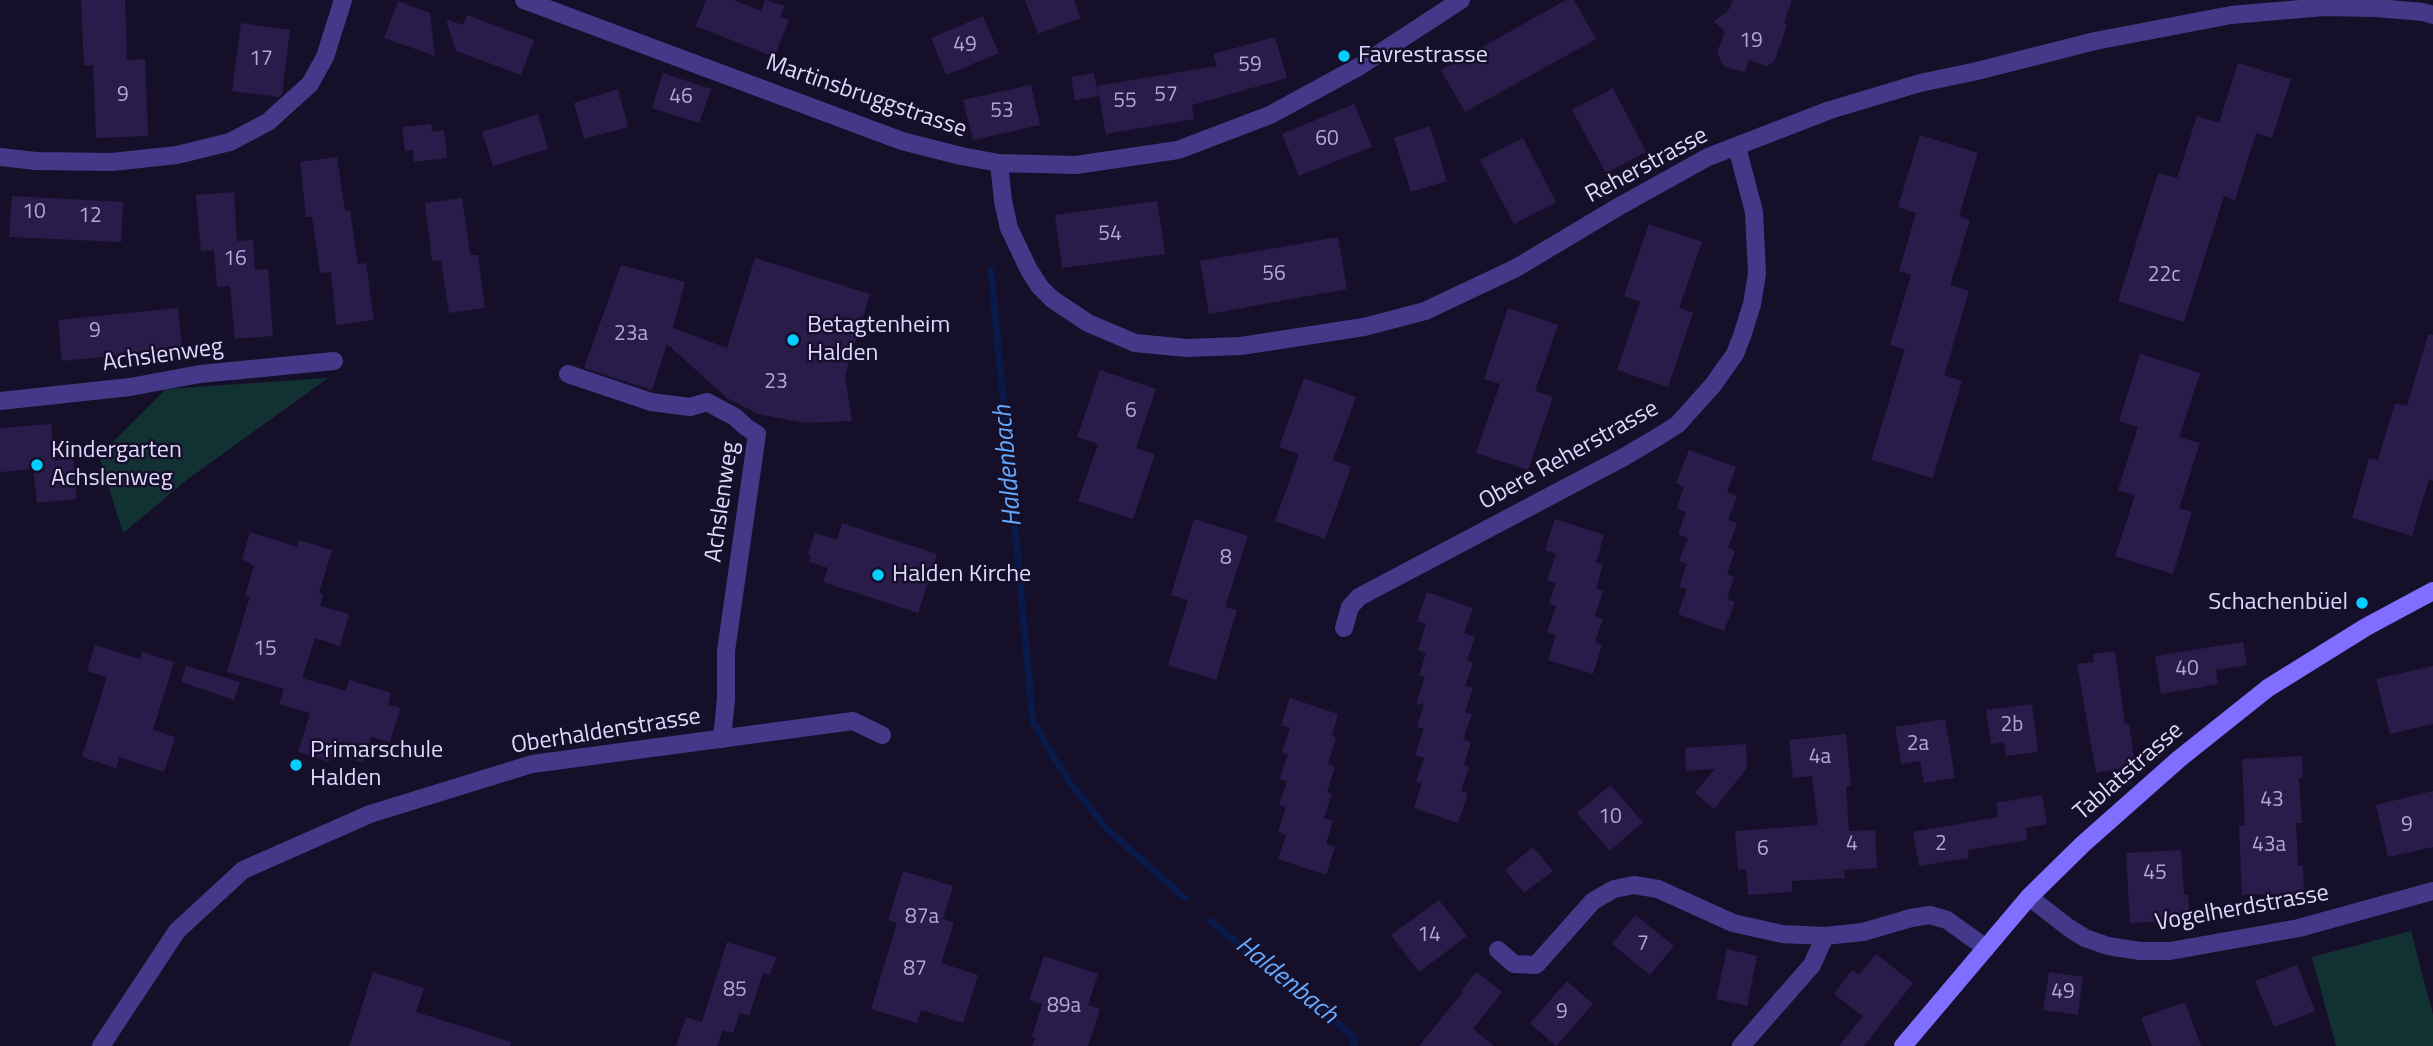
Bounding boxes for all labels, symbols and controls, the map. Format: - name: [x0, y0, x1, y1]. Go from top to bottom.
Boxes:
- house number: 19: [1739, 29, 1763, 55]
- house number: 49: [953, 33, 977, 59]
- place label: Favrestrasse: [1358, 42, 1488, 70]
- house number: 17: [249, 47, 273, 73]
- marker: Favrestrasse: [1336, 48, 1352, 64]
- street label: Martinsbruggstrasse: [762, 49, 970, 145]
- house number: 59: [1238, 53, 1262, 79]
- house number: 9: [117, 83, 129, 109]
- house number: 57: [1154, 83, 1178, 109]
- house number: 46: [669, 85, 693, 111]
- house number: 55: [1113, 89, 1137, 115]
- house number: 53: [990, 99, 1014, 125]
- street label: Reherstrasse: [1581, 122, 1713, 210]
- house number: 60: [1315, 127, 1339, 153]
- house number: 10: [22, 200, 46, 226]
- house number: 12: [78, 204, 102, 230]
- house number: 54: [1098, 222, 1122, 248]
- house number: 16: [223, 247, 247, 273]
- house number: 56: [1262, 262, 1286, 288]
- house number: 22c: [2148, 263, 2180, 289]
- place label: Betagtenheim Halden: [807, 312, 950, 368]
- house number: 9: [89, 319, 101, 345]
- house number: 23a: [614, 322, 648, 348]
- marker: Betagtenheim Halden: [785, 332, 801, 348]
- street label: Achslenweg: [101, 333, 225, 379]
- house number: 23: [764, 370, 788, 396]
- street label: Obere Reherstrasse: [1474, 395, 1664, 517]
- house number: 6: [1125, 399, 1137, 425]
- water label: Haldenbach: [988, 404, 1030, 528]
- place label: Kindergarten Achslenweg: [51, 437, 182, 493]
- street label: Achslenweg: [700, 440, 746, 564]
- marker: Kindergarten Achslenweg: [29, 457, 45, 473]
- house number: 8: [1220, 546, 1232, 572]
- place label: Halden Kirche: [892, 561, 1031, 589]
- marker: Halden Kirche: [870, 567, 886, 583]
- place label: Schachenbüel: [2208, 589, 2348, 617]
- marker: Schachenbüel: [2354, 595, 2370, 611]
- house number: 15: [253, 637, 277, 663]
- house number: 40: [2175, 657, 2199, 683]
- street label: Oberhaldenstrasse: [509, 703, 703, 761]
- house number: 2b: [2001, 713, 2023, 739]
- street label: Tablatstrasse: [2068, 717, 2190, 827]
- house number: 2a: [1907, 732, 1929, 758]
- place label: Primarschule Halden: [310, 737, 443, 793]
- house number: 4a: [1809, 745, 1831, 771]
- marker: Primarschule Halden: [288, 757, 304, 773]
- house number: 43: [2260, 788, 2284, 814]
- house number: 10: [1598, 805, 1622, 831]
- house number: 9: [2401, 813, 2413, 839]
- house number: 4: [1846, 832, 1858, 858]
- house number: 2: [1935, 832, 1947, 858]
- house number: 43a: [2252, 833, 2286, 859]
- house number: 6: [1757, 837, 1769, 863]
- house number: 45: [2143, 861, 2167, 887]
- street label: Vogelherdstrasse: [2153, 880, 2331, 938]
- house number: 87a: [905, 905, 939, 931]
- house number: 14: [1417, 923, 1441, 949]
- water label: Haldenbach: [1229, 930, 1343, 1032]
- house number: 7: [1637, 932, 1649, 958]
- house number: 87: [903, 957, 927, 983]
- house number: 85: [723, 978, 747, 1004]
- house number: 49: [2051, 980, 2075, 1006]
- house number: 89a: [1047, 994, 1081, 1020]
- house number: 9: [1556, 1000, 1568, 1026]

